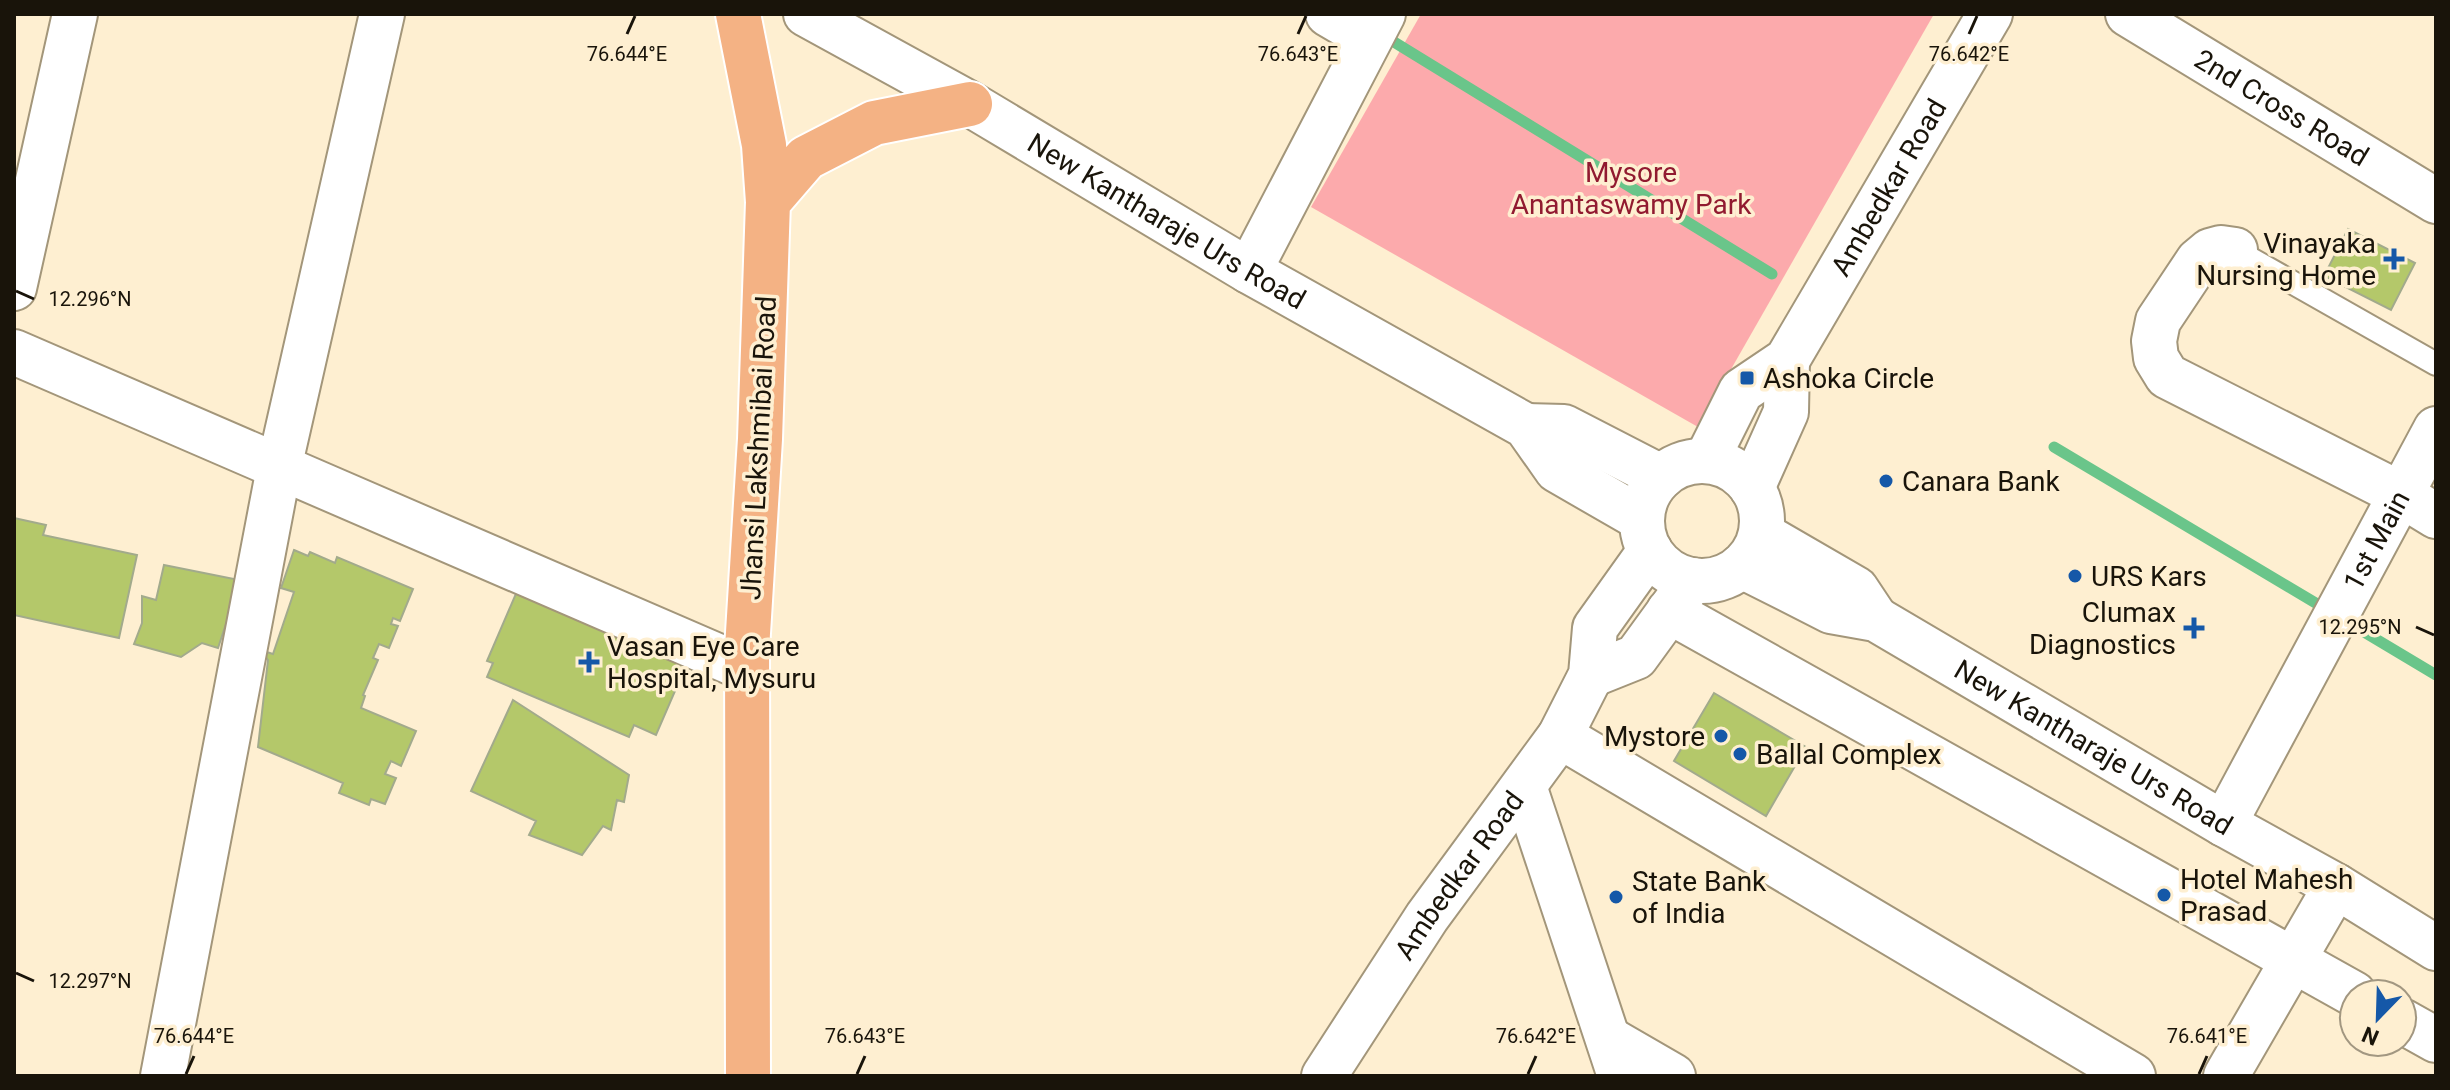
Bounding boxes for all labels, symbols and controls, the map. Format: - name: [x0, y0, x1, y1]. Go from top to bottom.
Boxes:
- text: 76.644°E: [587, 42, 667, 66]
- text: 76.643°E: [1258, 42, 1338, 66]
- text: 76.642°E: [1929, 42, 2009, 66]
- street label: 2nd Cross Road: [2189, 42, 2375, 173]
- street label: Ambedkar Road: [1824, 93, 1953, 282]
- street label: New Kantharaje Urs Road: [1022, 126, 1311, 316]
- park label: Mysore Anantaswamy Park: [1511, 156, 1752, 221]
- place label: Vinayaka Nursing Home: [2196, 227, 2376, 292]
- marker: Vinayaka Nursing Home: [2383, 248, 2405, 270]
- text: 12.296°N: [48, 287, 132, 311]
- street label: Jhansi Lakshmibai Road: [734, 295, 783, 601]
- place label: Ashoka Circle: [1763, 362, 1934, 395]
- marker: Ashoka Circle: [1738, 369, 1756, 387]
- place label: Canara Bank: [1902, 465, 2060, 498]
- marker: Canara Bank: [1877, 472, 1895, 490]
- street label: 1st Main: [2337, 485, 2417, 596]
- place label: URS Kars: [2091, 560, 2207, 593]
- marker: URS Kars: [2066, 567, 2084, 585]
- place label: Clumax Diagnostics: [2029, 596, 2176, 661]
- text: 12.295°N: [2318, 615, 2402, 639]
- marker: Clumax Diagnostics: [2183, 617, 2205, 639]
- place label: Vasan Eye Care Hospital, Mysuru: [607, 630, 816, 695]
- marker: Vasan Eye Care Hospital, Mysuru: [578, 651, 600, 673]
- street label: New Kantharaje Urs Road: [1948, 653, 2238, 842]
- place label: Mystore: [1604, 720, 1705, 753]
- marker: Mystore: [1712, 727, 1730, 745]
- place label: Ballal Complex: [1756, 738, 1941, 771]
- marker: Ballal Complex: [1731, 745, 1749, 763]
- street label: Ambedkar Road: [1388, 785, 1531, 966]
- place label: Hotel Mahesh Prasad: [2180, 863, 2354, 928]
- place label: State Bank of India: [1632, 865, 1767, 930]
- marker: Hotel Mahesh Prasad: [2155, 886, 2173, 904]
- marker: State Bank of India: [1607, 888, 1625, 906]
- text: 12.297°N: [48, 969, 132, 993]
- north arrow: [2338, 978, 2418, 1058]
- text: N: [2358, 1021, 2382, 1050]
- text: 76.644°E: [154, 1024, 234, 1048]
- text: 76.643°E: [825, 1024, 905, 1048]
- text: 76.642°E: [1496, 1024, 1576, 1048]
- text: 76.641°E: [2167, 1024, 2247, 1048]

